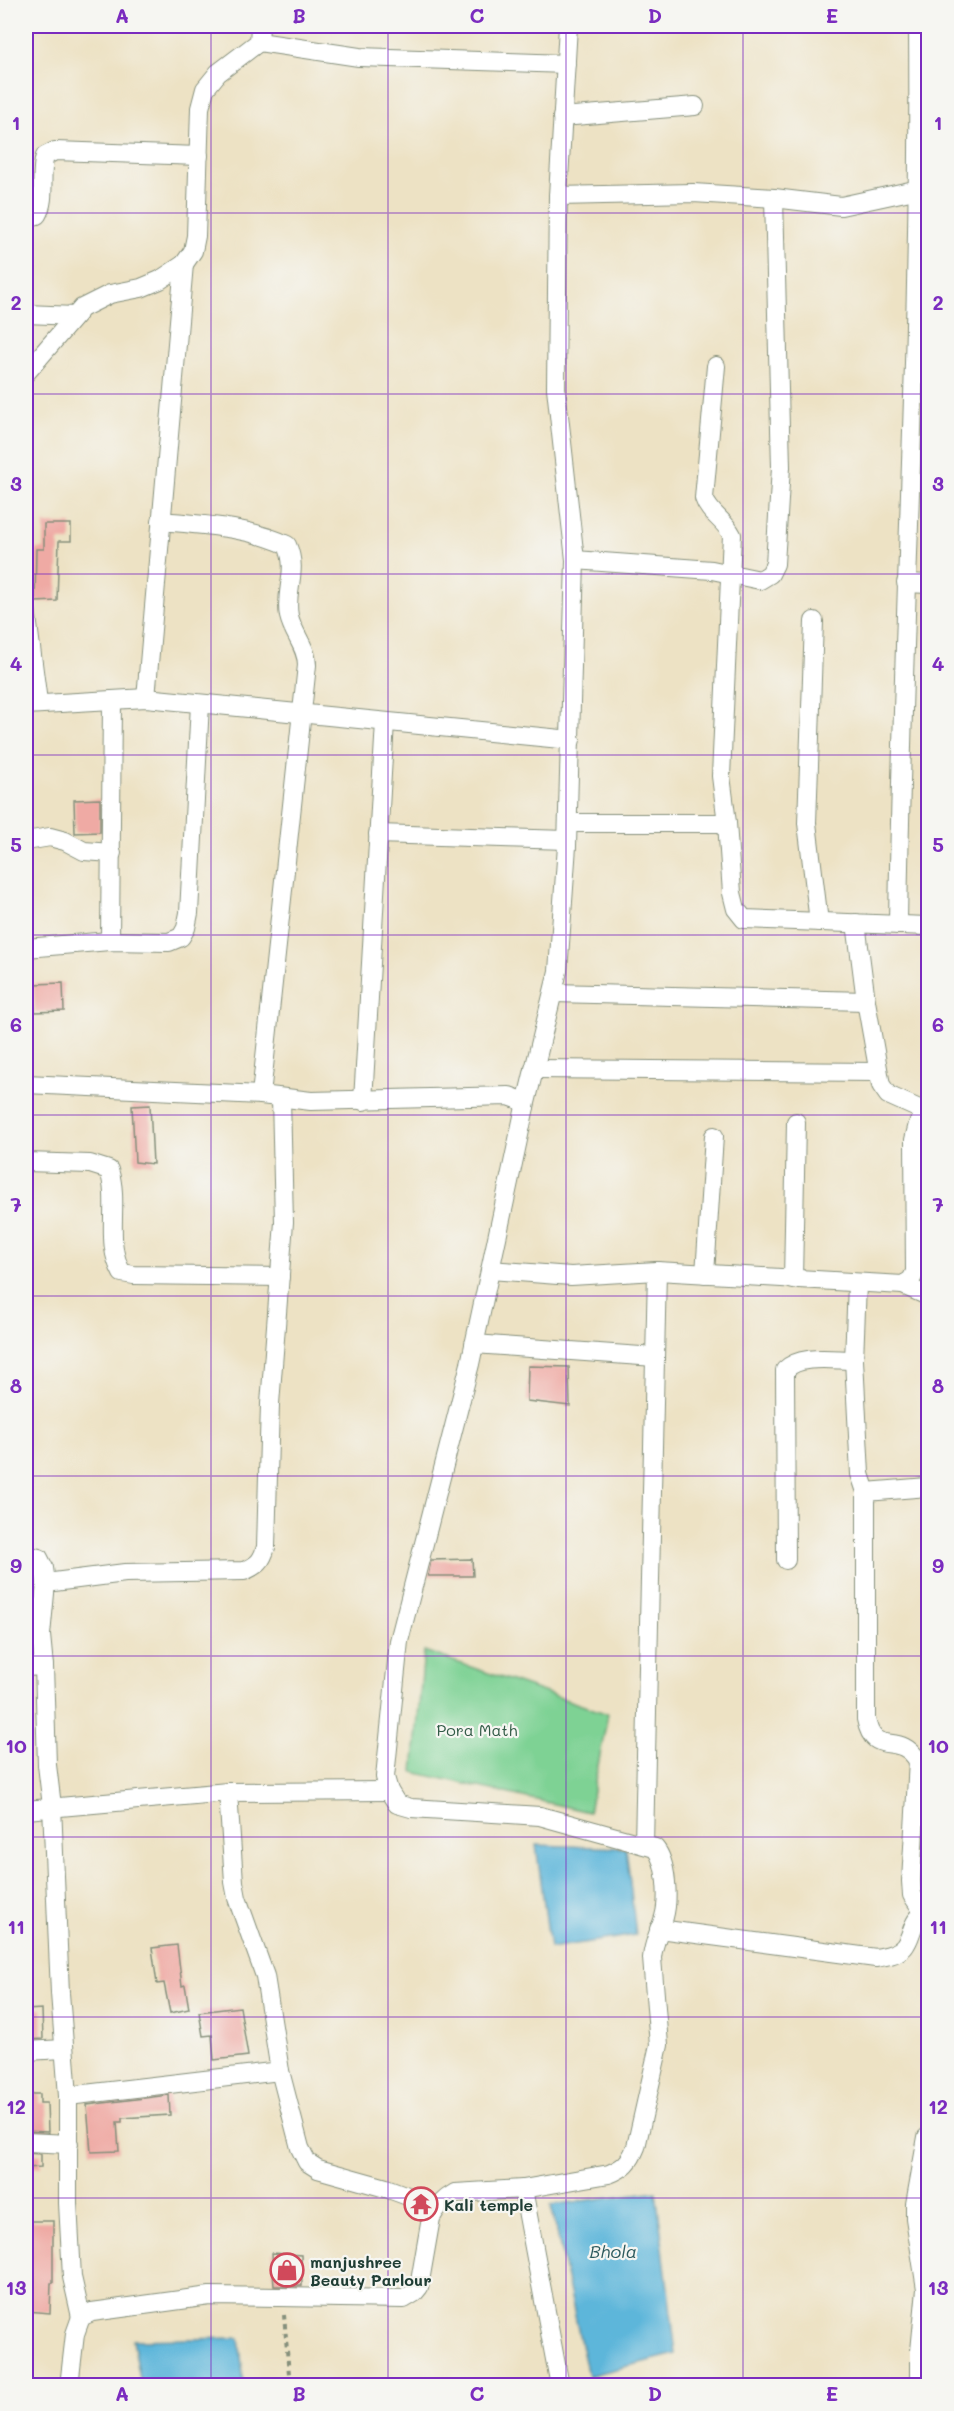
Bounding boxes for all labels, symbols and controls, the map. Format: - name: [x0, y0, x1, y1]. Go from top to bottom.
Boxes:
- text: A: [115, 2, 129, 28]
- text: B: [292, 2, 306, 28]
- text: C: [470, 2, 485, 28]
- text: D: [648, 2, 662, 28]
- text: E: [826, 2, 838, 28]
- text: 1: [12, 109, 20, 135]
- text: 1: [934, 109, 942, 135]
- text: 2: [10, 289, 22, 315]
- text: 2: [932, 289, 944, 315]
- text: 3: [10, 470, 22, 496]
- text: 3: [932, 470, 944, 496]
- text: 4: [10, 650, 23, 676]
- text: 4: [932, 650, 945, 676]
- text: 5: [10, 831, 22, 857]
- text: 5: [932, 831, 944, 857]
- text: 6: [10, 1011, 22, 1037]
- text: 6: [932, 1011, 944, 1037]
- text: 7: [10, 1191, 22, 1217]
- text: 7: [932, 1191, 944, 1217]
- text: 8: [10, 1372, 22, 1398]
- text: 8: [932, 1372, 944, 1398]
- text: 9: [10, 1552, 22, 1578]
- text: 9: [932, 1552, 944, 1578]
- park label: Pora Math: [436, 1719, 518, 1740]
- text: 10: [5, 1732, 27, 1758]
- text: 10: [927, 1732, 949, 1758]
- text: 11: [7, 1913, 25, 1939]
- text: 11: [929, 1913, 947, 1939]
- text: 12: [6, 2093, 26, 2119]
- text: 12: [928, 2093, 948, 2119]
- temple icon: Kali temple: [403, 2186, 439, 2222]
- place label: Kali temple: [444, 2194, 533, 2215]
- water label: Bhola: [589, 2239, 637, 2263]
- place label: manjushree Beauty Parlour: [310, 2251, 431, 2290]
- shop icon: manjushree Beauty Parlour: [269, 2252, 305, 2288]
- text: 13: [6, 2274, 26, 2300]
- text: 13: [928, 2274, 948, 2300]
- text: A: [115, 2380, 129, 2406]
- text: B: [292, 2380, 306, 2406]
- text: C: [470, 2380, 485, 2406]
- text: D: [648, 2380, 662, 2406]
- text: E: [826, 2380, 838, 2406]

